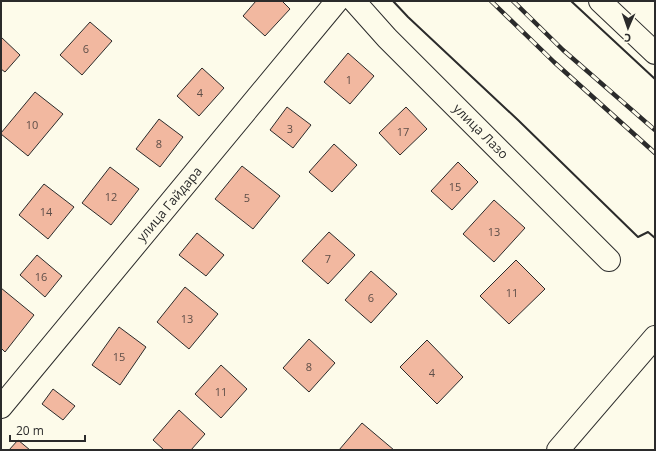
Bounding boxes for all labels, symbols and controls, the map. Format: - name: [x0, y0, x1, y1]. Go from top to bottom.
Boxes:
- north arrow: [608, 8, 648, 48]
- text: С: [624, 31, 631, 46]
- house number: 6: [83, 41, 89, 56]
- house number: 1: [346, 72, 352, 87]
- house number: 4: [197, 85, 204, 100]
- street label: улица Лазо: [449, 99, 513, 163]
- house number: 10: [26, 117, 38, 132]
- house number: 3: [287, 121, 293, 136]
- house number: 17: [397, 124, 409, 139]
- house number: 8: [156, 136, 162, 151]
- street label: улица Гайдара: [132, 163, 206, 245]
- house number: 15: [449, 179, 461, 194]
- house number: 12: [105, 189, 117, 204]
- house number: 5: [244, 190, 250, 205]
- house number: 14: [40, 204, 53, 219]
- house number: 13: [488, 224, 500, 239]
- house number: 7: [325, 251, 331, 266]
- house number: 16: [35, 269, 47, 284]
- house number: 11: [506, 285, 518, 300]
- house number: 6: [368, 290, 374, 305]
- house number: 13: [181, 311, 193, 326]
- house number: 15: [113, 349, 125, 364]
- house number: 8: [306, 359, 312, 374]
- house number: 4: [429, 365, 436, 380]
- house number: 11: [215, 384, 227, 399]
- scale bar: [10, 417, 85, 443]
- text: 20 m: [16, 422, 44, 439]

